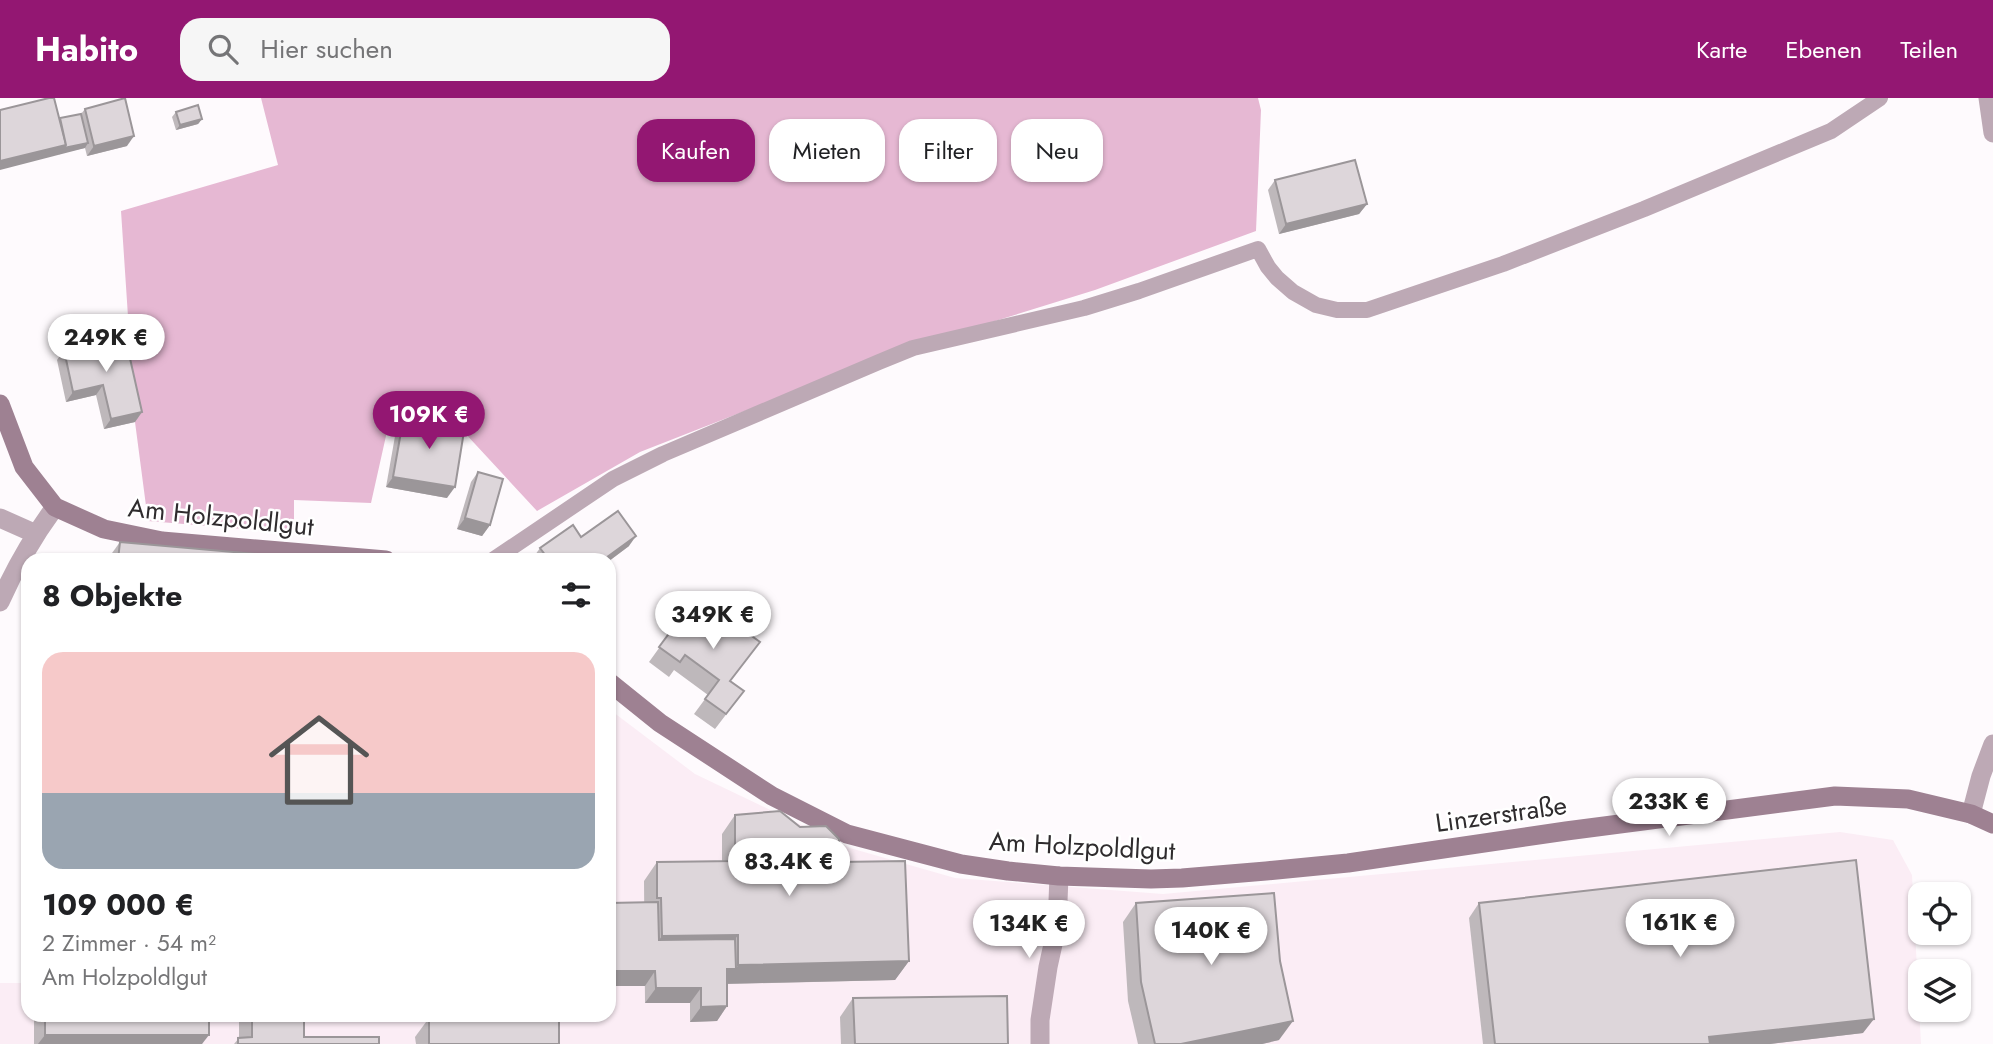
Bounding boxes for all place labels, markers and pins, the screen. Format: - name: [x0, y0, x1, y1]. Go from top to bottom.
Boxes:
- pin: 249K €: [49, 314, 163, 374]
- pin: 109K €: [372, 392, 486, 451]
- pin: 349K €: [656, 592, 770, 651]
- pin: 233K €: [1612, 778, 1726, 838]
- pin: 83.4K €: [724, 838, 854, 898]
- pin: 134K €: [972, 900, 1086, 960]
- pin: 161K €: [1623, 900, 1737, 959]
- pin: 140K €: [1154, 908, 1268, 967]

